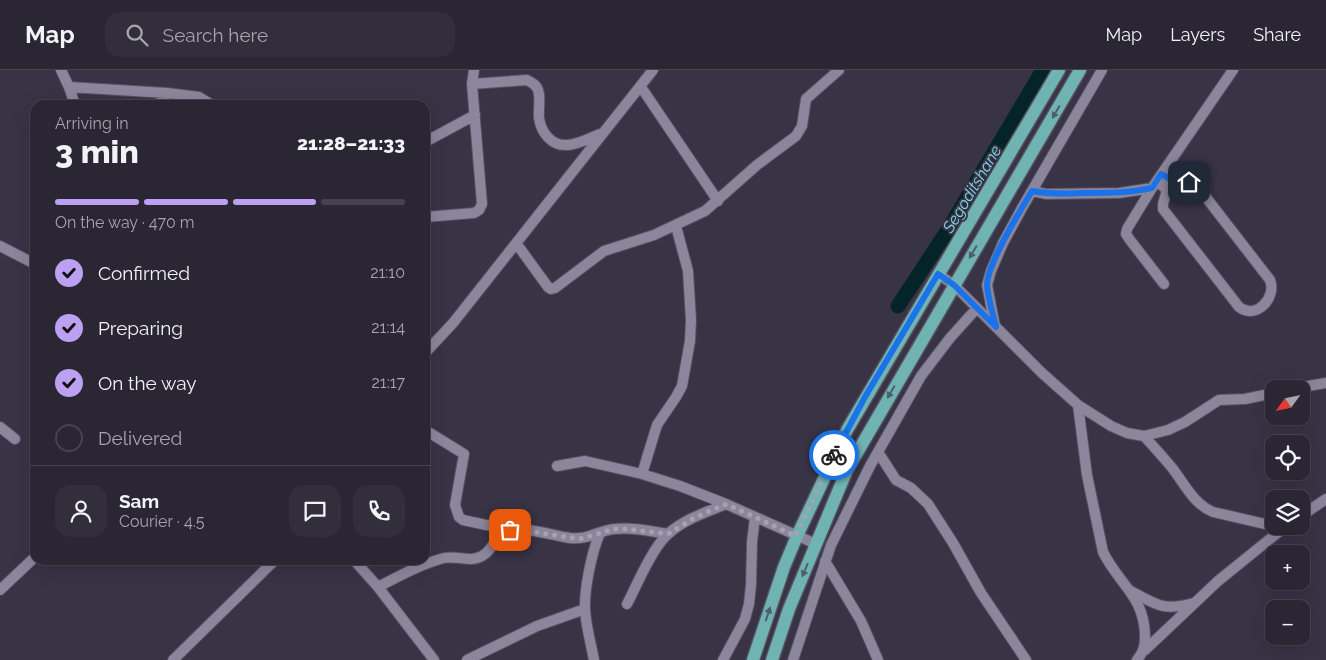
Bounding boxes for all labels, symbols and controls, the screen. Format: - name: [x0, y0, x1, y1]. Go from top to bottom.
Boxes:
- search box: [105, 12, 455, 57]
- text: Map: [25, 20, 75, 49]
- icon: search: [123, 21, 151, 49]
- text: Search here: [163, 24, 268, 46]
- text: Map: [1106, 24, 1142, 45]
- text: Layers: [1170, 24, 1225, 45]
- text: Share: [1253, 24, 1301, 45]
- one-way arrow: [1051, 106, 1060, 119]
- text: Arriving in: [55, 114, 129, 133]
- text: 21:28–21:33: [297, 132, 405, 154]
- text: 3 min: [55, 133, 139, 170]
- water label: Segoditshane: [938, 142, 1006, 237]
- pin: [1168, 161, 1210, 203]
- icon: home: [1175, 168, 1203, 196]
- text: On the way · 470 m: [55, 213, 195, 232]
- one-way arrow: [969, 246, 978, 259]
- icon: check: [55, 259, 83, 287]
- text: Confirmed: [98, 262, 190, 284]
- text: 21:10: [370, 263, 405, 282]
- icon: check: [55, 314, 83, 342]
- text: Preparing: [98, 317, 183, 339]
- text: 21:14: [371, 318, 405, 337]
- icon: check: [55, 369, 83, 397]
- text: On the way: [98, 372, 197, 394]
- text: 21:17: [371, 373, 405, 392]
- north arrow: [1265, 380, 1310, 425]
- map controls: [1265, 380, 1310, 645]
- one-way arrow: [887, 386, 896, 399]
- text: Delivered: [98, 427, 182, 449]
- courier: [809, 430, 859, 480]
- button: locate: [1265, 435, 1310, 480]
- icon: bike: [820, 441, 848, 469]
- button: person: [55, 485, 107, 537]
- button: chat: [289, 485, 341, 537]
- button: phone: [353, 485, 405, 537]
- text: Sam: [119, 490, 159, 512]
- button: layers: [1265, 490, 1310, 535]
- pin: [489, 509, 531, 551]
- text: Courier · 4.5: [119, 512, 204, 531]
- icon: bag: [496, 516, 524, 544]
- button: +: [1265, 545, 1310, 590]
- one-way arrow: [800, 563, 808, 577]
- button: −: [1265, 600, 1310, 645]
- one-way arrow: [765, 606, 772, 621]

